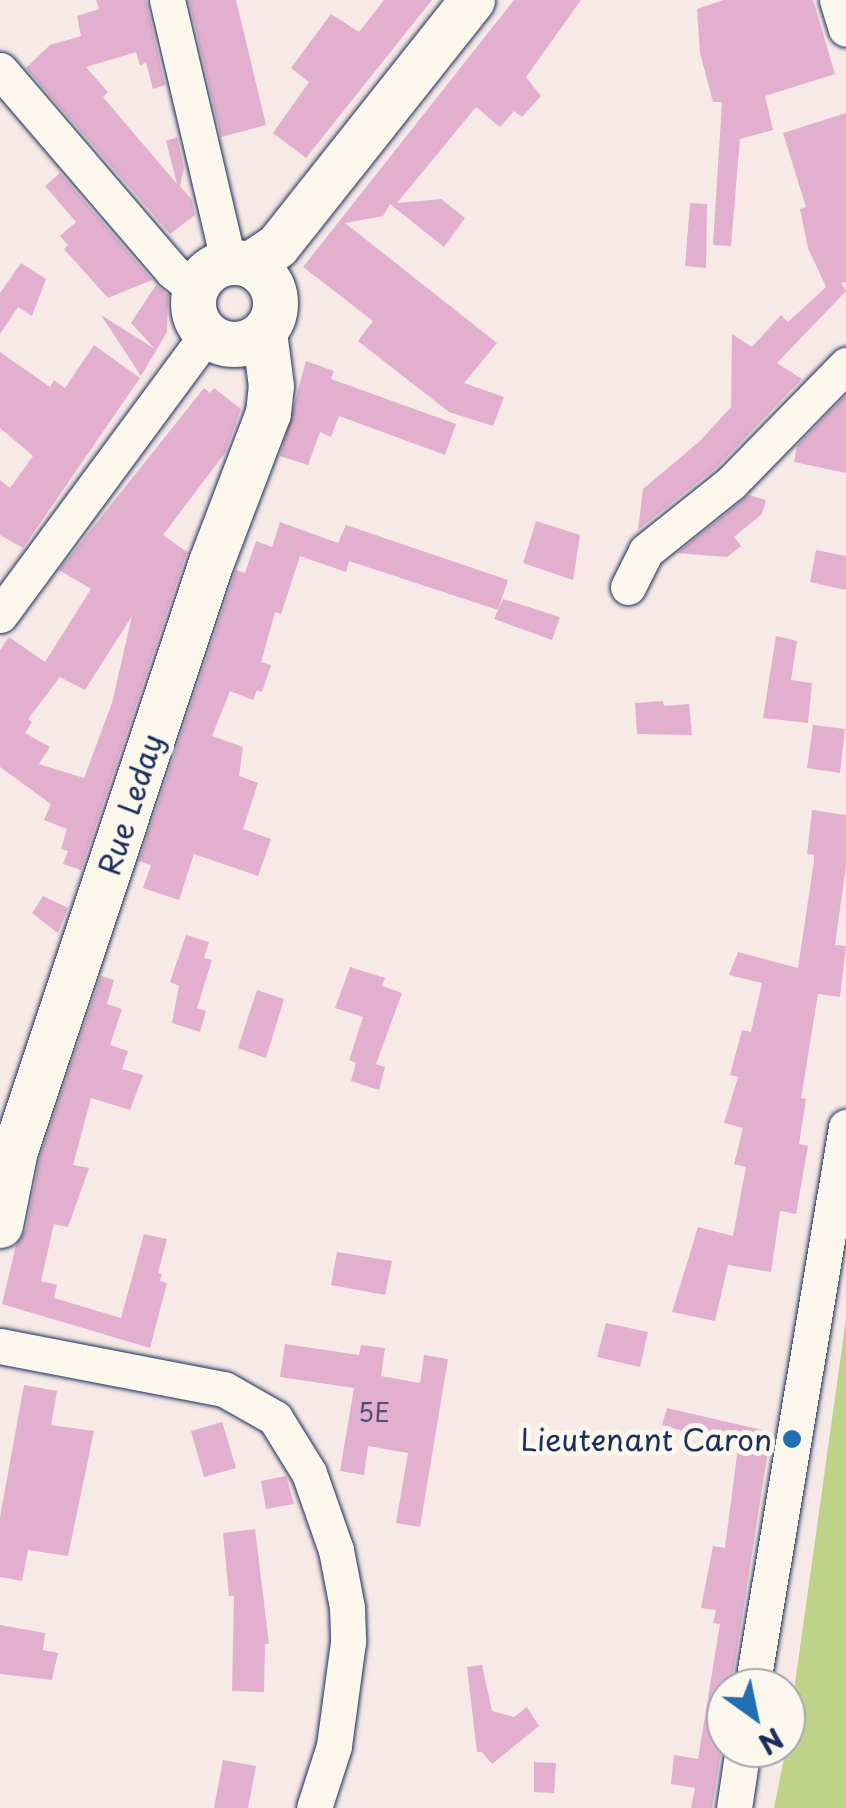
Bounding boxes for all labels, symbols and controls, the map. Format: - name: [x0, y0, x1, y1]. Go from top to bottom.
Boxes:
- street label: Rue Leday: [90, 728, 170, 880]
- house number: 5E: [358, 1397, 390, 1427]
- place label: Lieutenant Caron: [521, 1421, 772, 1457]
- marker: Lieutenant Caron: [781, 1428, 803, 1450]
- north arrow: [706, 1668, 806, 1768]
- text: N: [751, 1718, 793, 1766]

